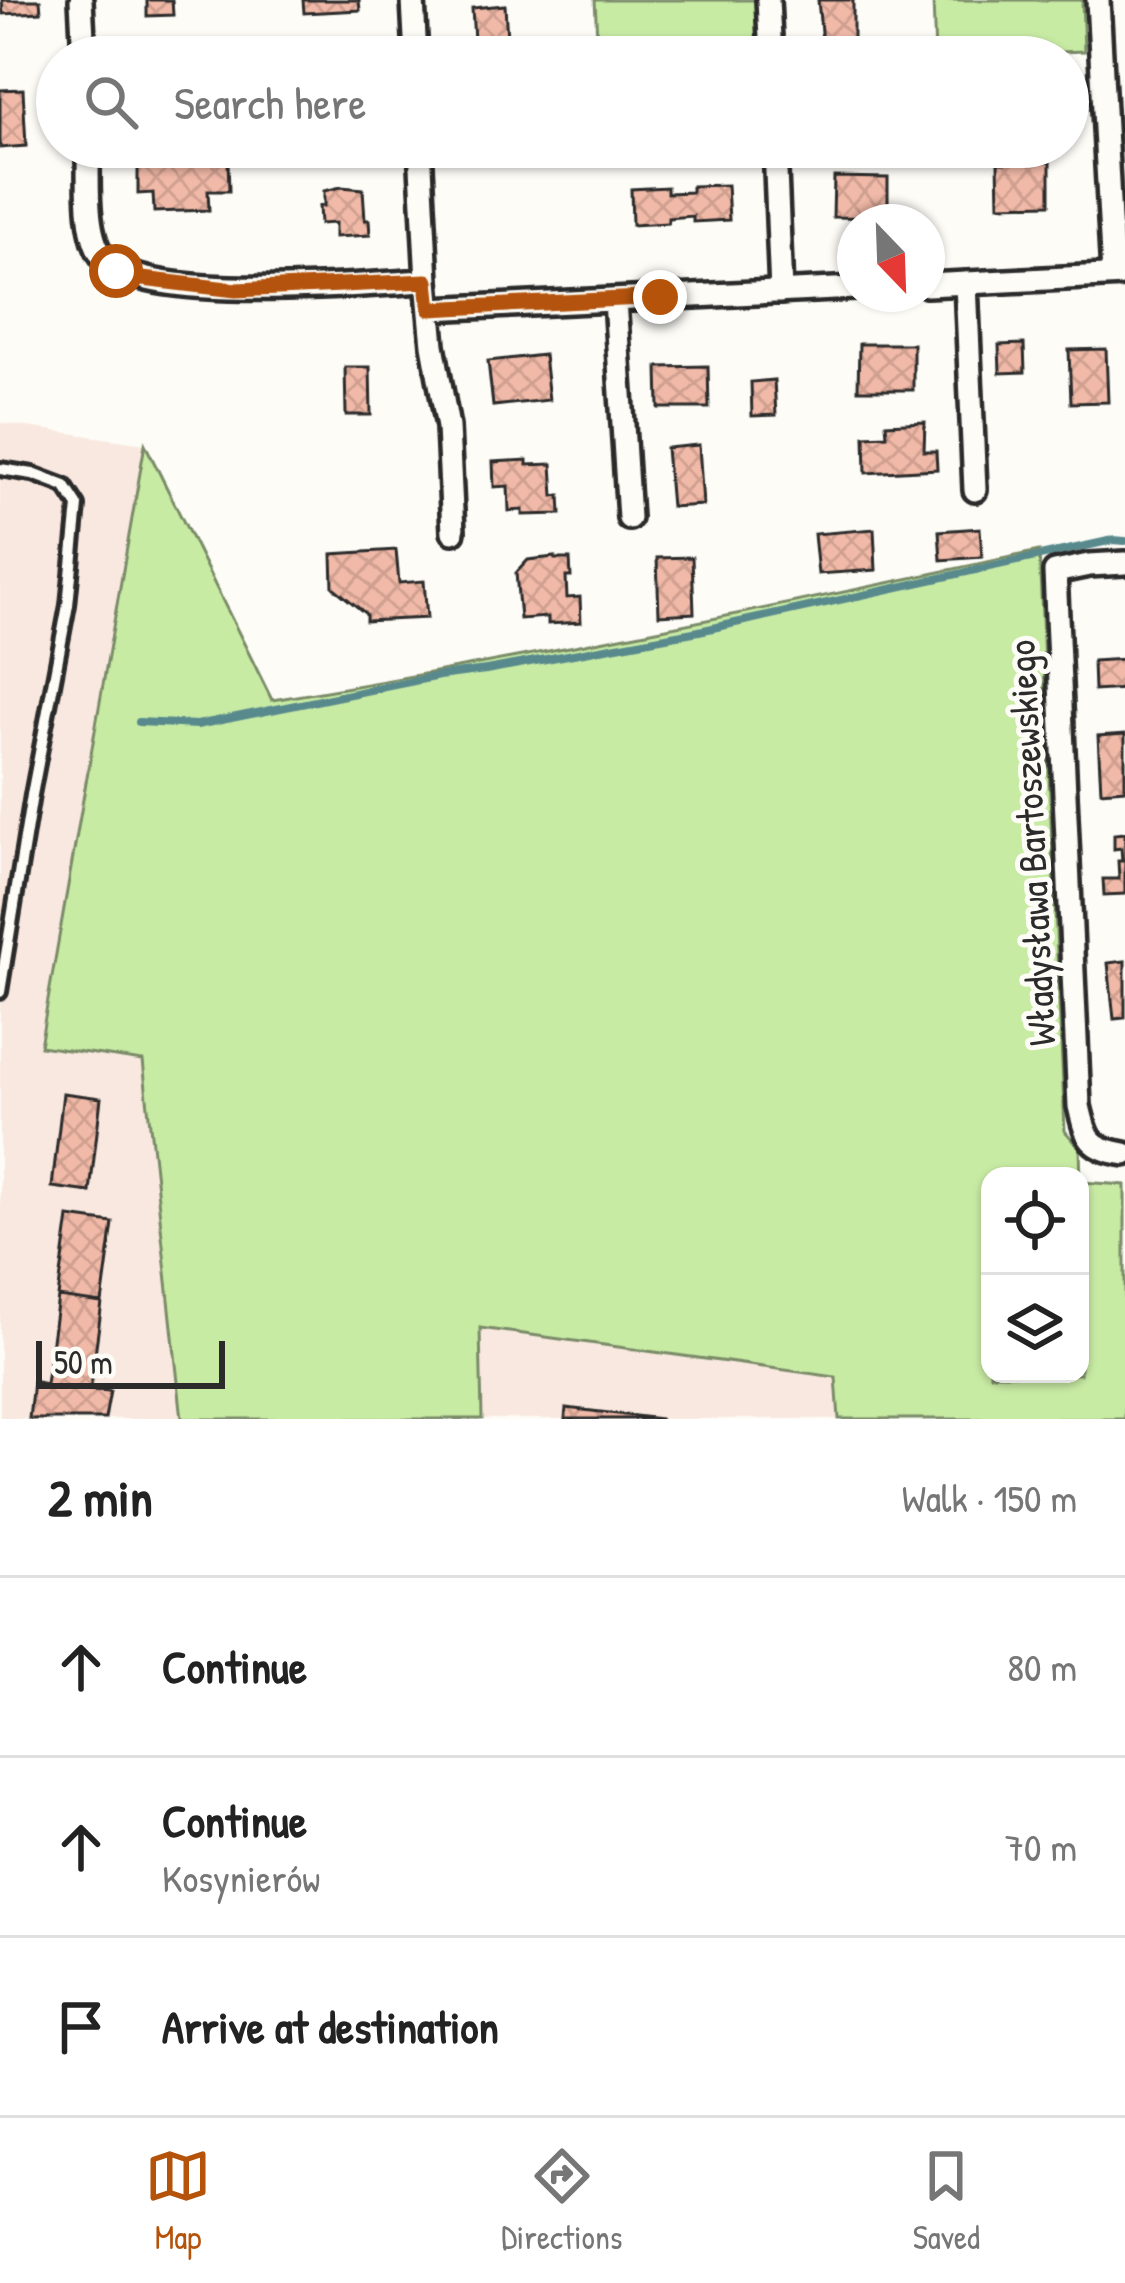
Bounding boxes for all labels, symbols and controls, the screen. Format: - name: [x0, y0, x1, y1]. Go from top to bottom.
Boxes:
- search box: [36, 36, 1089, 168]
- icon: search: [78, 69, 144, 135]
- text: Search here: [174, 72, 366, 133]
- north arrow: [837, 204, 945, 312]
- route start: [89, 244, 143, 298]
- route end: [633, 270, 687, 324]
- street label: Władysława Bartoszewskiego: [993, 639, 1068, 1047]
- map controls: [981, 1167, 1089, 1383]
- button: locate: [981, 1167, 1089, 1275]
- button: layers: [981, 1275, 1089, 1383]
- scale bar: [36, 1335, 225, 1388]
- text: 50 m: [54, 1340, 113, 1384]
- text: 2 min: [48, 1463, 153, 1532]
- text: Walk · 150 m: [902, 1471, 1077, 1524]
- icon: ahead: [48, 1634, 114, 1700]
- text: Continue: [162, 1636, 307, 1697]
- text: 80 m: [1007, 1640, 1077, 1693]
- text: Continue: [162, 1790, 307, 1851]
- icon: ahead: [48, 1814, 114, 1880]
- text: 70 m: [1005, 1820, 1077, 1873]
- text: Kosynierów: [162, 1851, 320, 1904]
- icon: arrive: [48, 1994, 114, 2060]
- text: Arrive at destination: [162, 1996, 499, 2057]
- tab: Map: [145, 2143, 211, 2259]
- tab: Directions: [501, 2143, 623, 2259]
- tab: Saved: [913, 2143, 980, 2259]

